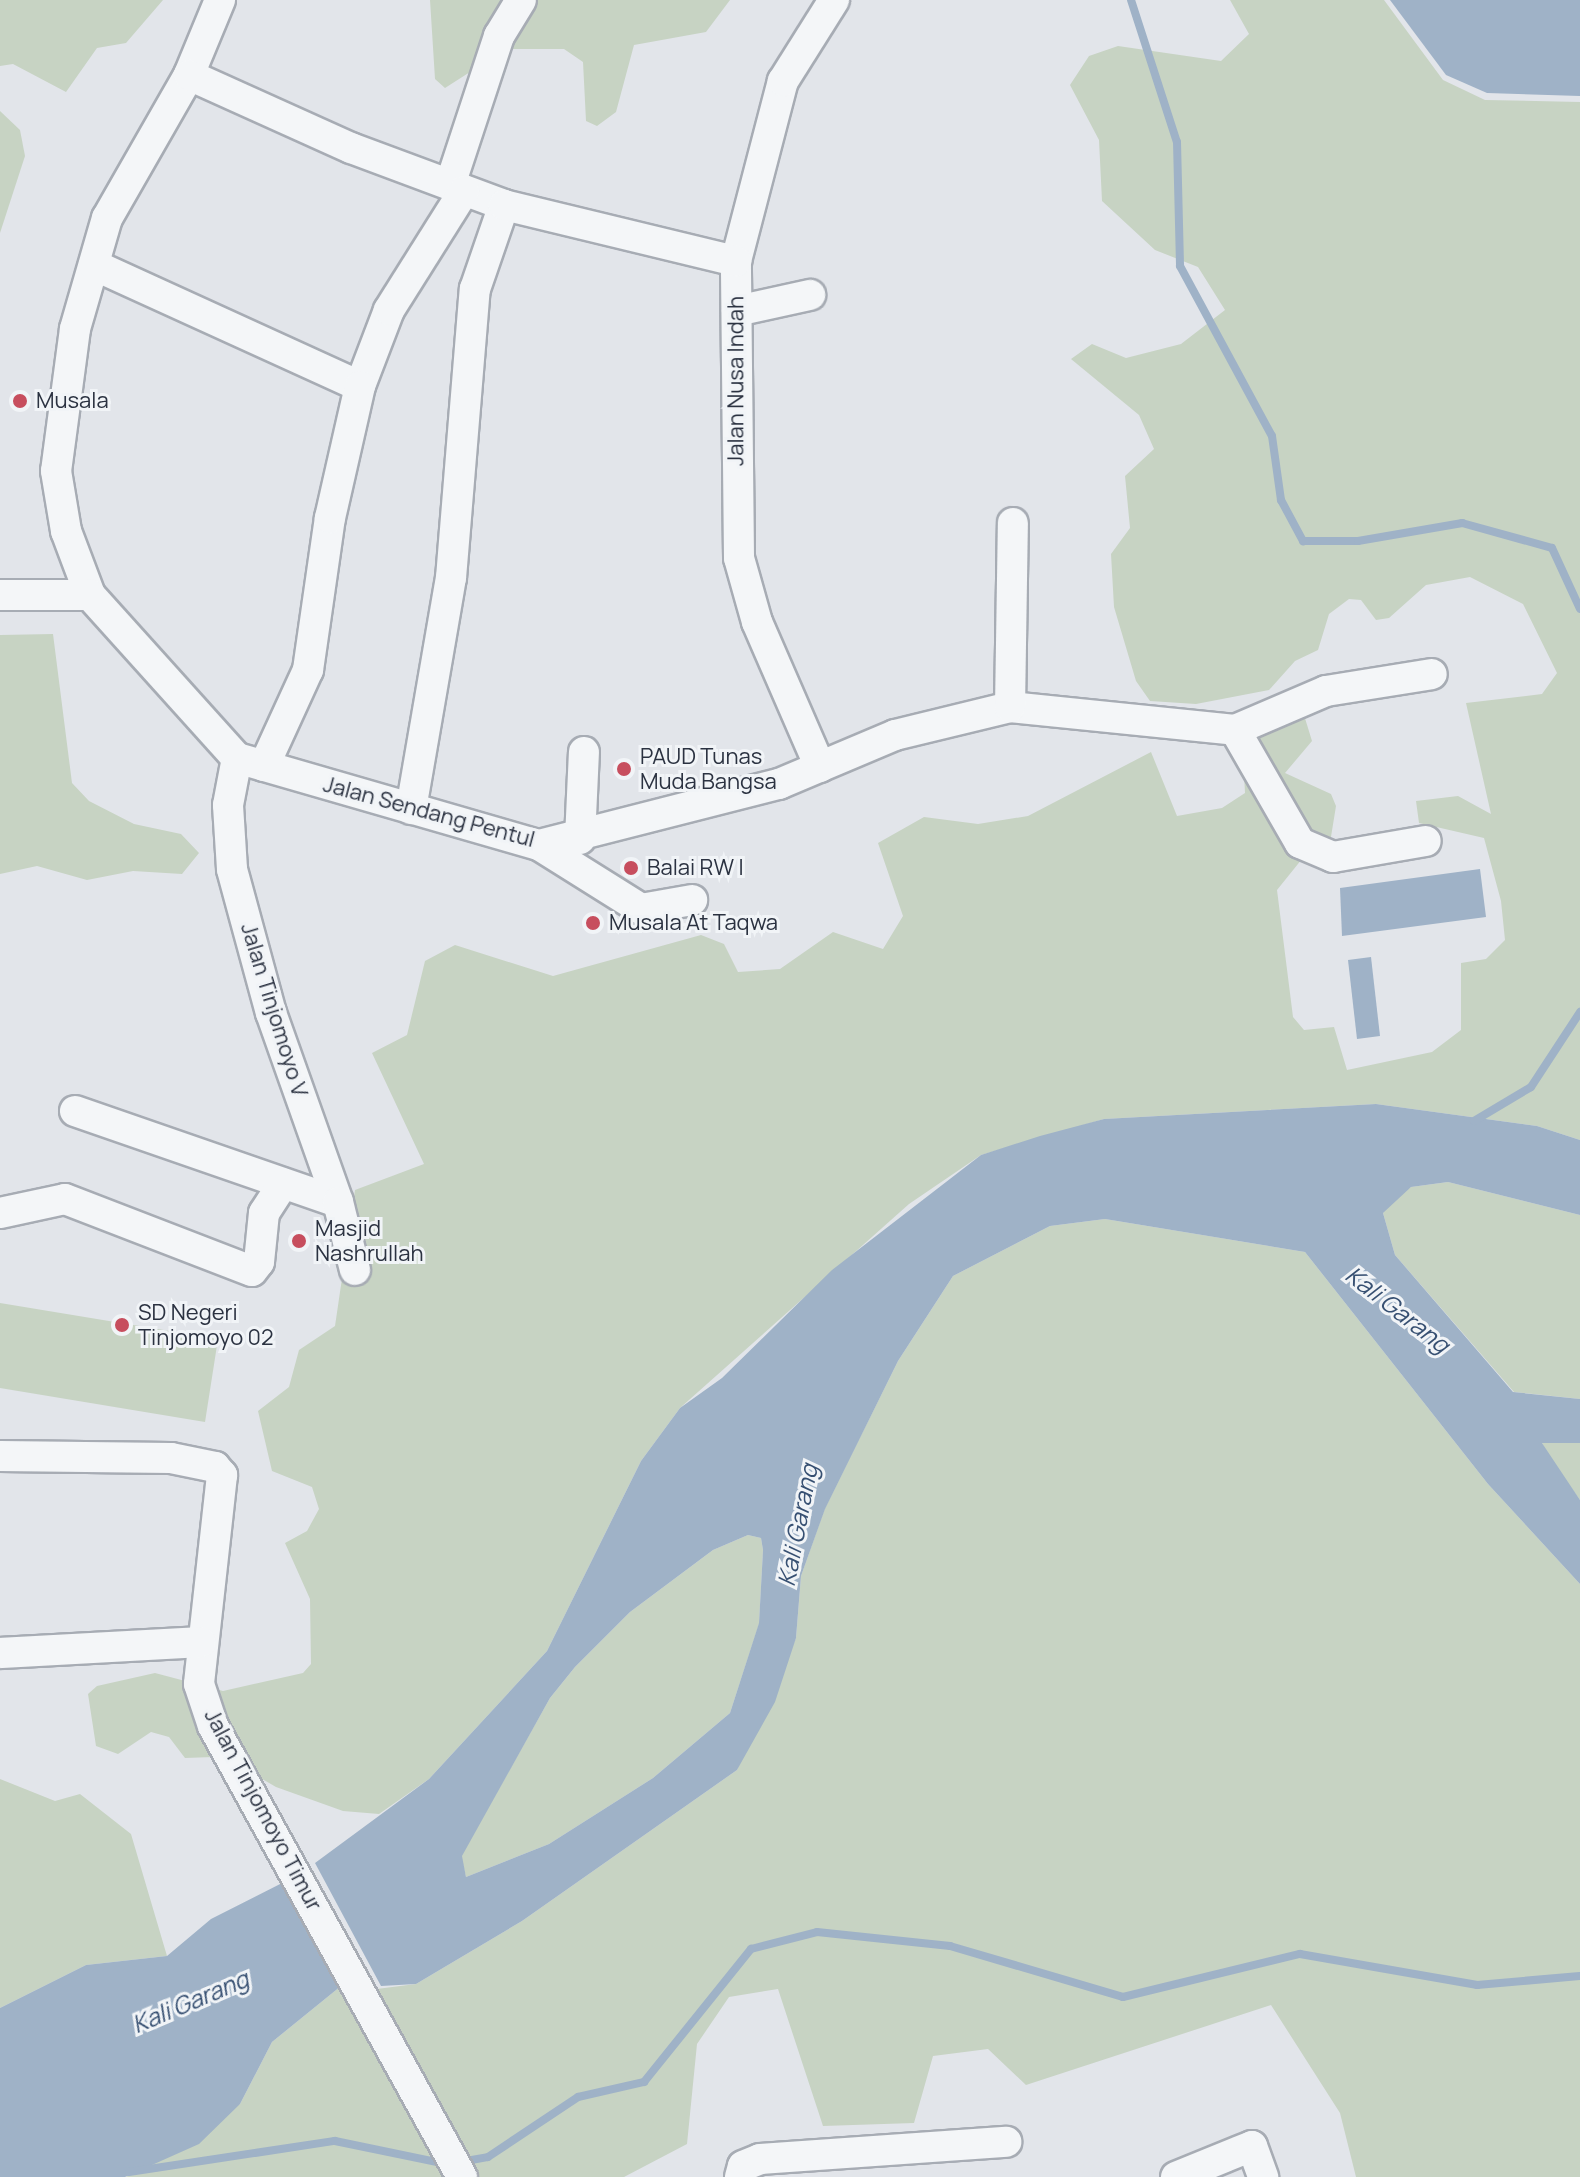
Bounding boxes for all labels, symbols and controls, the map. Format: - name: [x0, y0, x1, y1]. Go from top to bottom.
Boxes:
- street label: Jalan Nusa Indah: [723, 296, 749, 466]
- place label: Musala: [36, 388, 109, 414]
- marker: Musala: [11, 392, 29, 410]
- place label: PAUD Tunas Muda Bangsa: [640, 743, 777, 794]
- marker: PAUD Tunas Muda Bangsa: [615, 760, 633, 778]
- street label: Jalan Sendang Pentul: [320, 771, 538, 853]
- place label: Balai RW I: [647, 855, 744, 881]
- marker: Balai RW I: [622, 859, 640, 877]
- place label: Musala At Taqwa: [609, 910, 778, 936]
- marker: Musala At Taqwa: [584, 914, 602, 932]
- street label: Jalan Tinjomoyo V: [235, 920, 313, 1100]
- place label: Masjid Nashrullah: [315, 1215, 423, 1266]
- marker: Masjid Nashrullah: [290, 1232, 308, 1250]
- water label: Kali Garang: [1340, 1260, 1456, 1358]
- place label: SD Negeri Tinjomoyo 02: [138, 1299, 274, 1350]
- marker: SD Negeri Tinjomoyo 02: [113, 1316, 131, 1334]
- water label: Kali Garang: [771, 1461, 823, 1589]
- street label: Jalan Tinjomoyo Timur: [199, 1705, 327, 1915]
- water label: Kali Garang: [127, 1964, 253, 2038]

